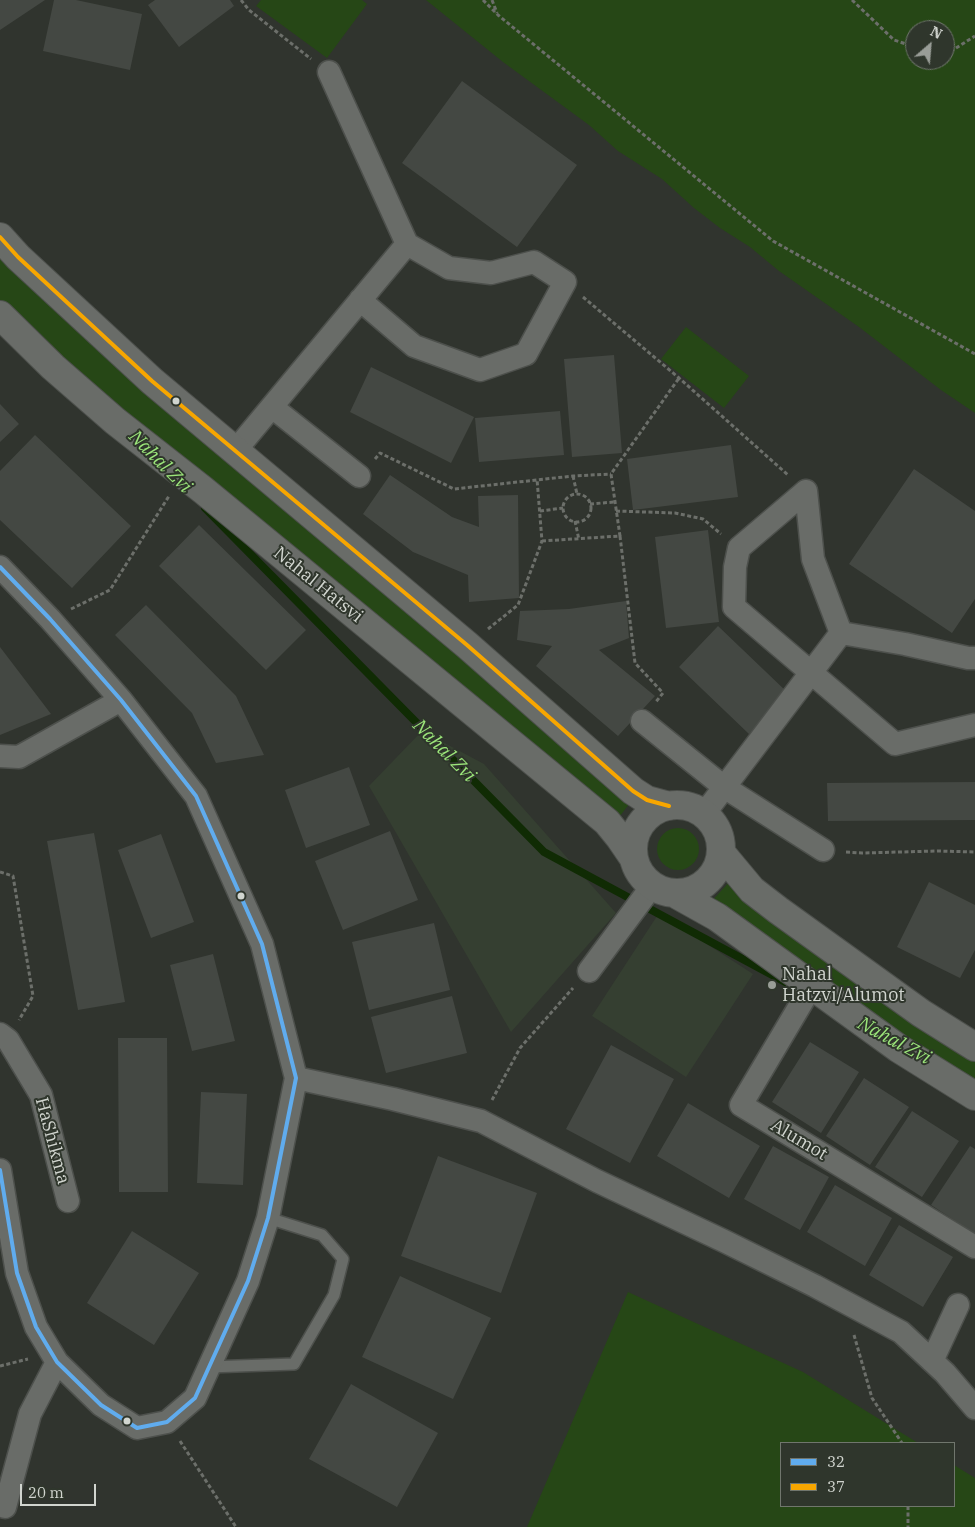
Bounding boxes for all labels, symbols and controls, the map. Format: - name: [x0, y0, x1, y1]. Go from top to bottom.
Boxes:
- north arrow: [905, 20, 955, 70]
- text: N: [927, 22, 945, 43]
- unlabelled marker: [171, 396, 181, 406]
- water label: Nahal Zvi: [124, 426, 196, 498]
- street label: Nahal Hatsvi: [269, 542, 367, 628]
- water label: Nahal Zvi: [408, 715, 480, 787]
- unlabelled marker: [236, 891, 246, 901]
- place label: Nahal Hatzvi/Alumot: [782, 964, 905, 1006]
- marker: Nahal Hatzvi/Alumot: [766, 979, 778, 991]
- water label: Nahal Zvi: [854, 1012, 934, 1070]
- street label: HaShikma: [30, 1095, 74, 1187]
- street label: Alumot: [767, 1115, 831, 1165]
- unlabelled marker: [122, 1416, 132, 1426]
- legend: [780, 1442, 955, 1507]
- text: 32: [827, 1452, 845, 1471]
- scale bar: [22, 1474, 99, 1506]
- text: 37: [827, 1477, 845, 1496]
- text: 20 m: [28, 1483, 64, 1502]

